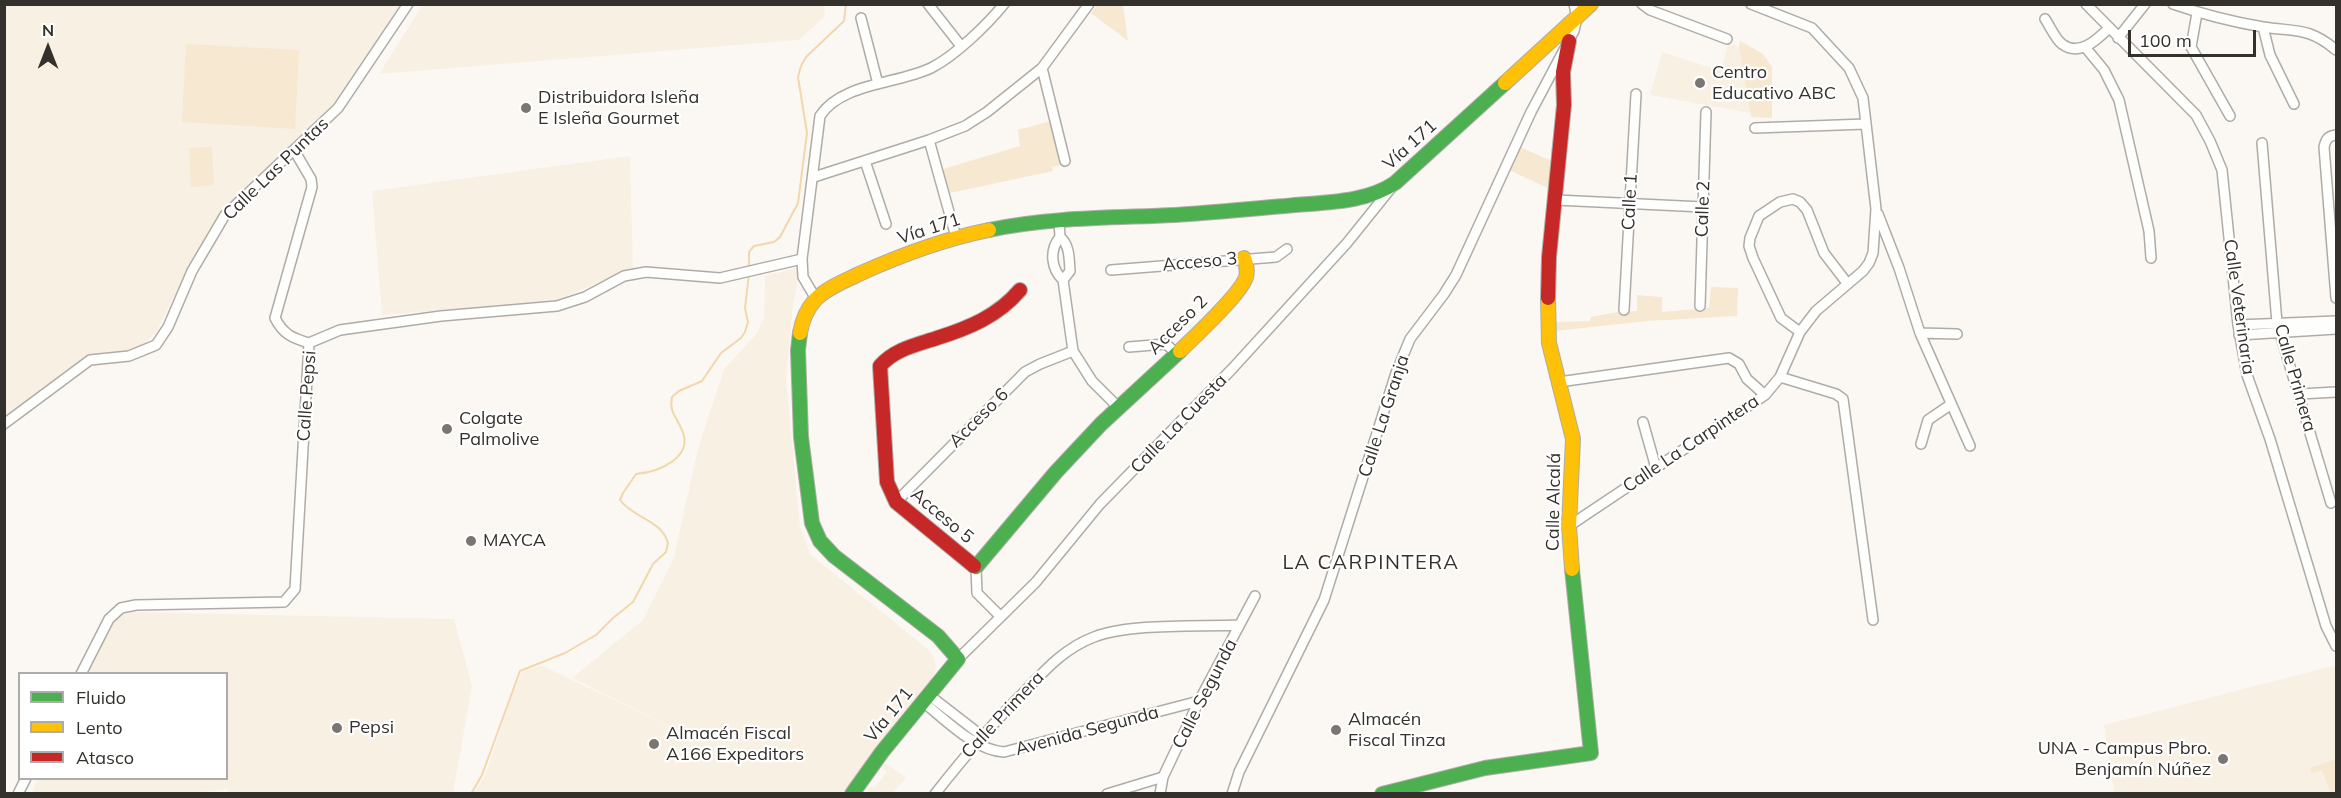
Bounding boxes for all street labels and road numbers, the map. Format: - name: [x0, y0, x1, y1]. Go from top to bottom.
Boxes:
- street label: Calle Las Puntas: [219, 113, 333, 225]
- street label: Vía 171: [1379, 115, 1441, 175]
- street label: Calle 1: [1618, 173, 1642, 231]
- street label: Calle 2: [1691, 180, 1715, 238]
- street label: Vía 171: [895, 209, 963, 249]
- street label: Calle Veterinaria: [2219, 238, 2259, 376]
- street label: Acceso 3: [1162, 248, 1238, 276]
- street label: Acceso 2: [1144, 291, 1212, 359]
- street label: Calle Primera: [2269, 322, 2321, 434]
- street label: Calle Pepsi: [293, 350, 321, 442]
- street label: Calle La Granja: [1354, 352, 1414, 480]
- street label: Calle La Cuesta: [1126, 370, 1232, 478]
- street label: Acceso 6: [945, 384, 1013, 452]
- street label: Calle La Carpintera: [1619, 390, 1763, 498]
- street label: Calle Alcalá: [1542, 453, 1566, 551]
- street label: Acceso 5: [906, 484, 978, 548]
- street label: Calle Segunda: [1168, 636, 1242, 752]
- street label: Calle Primera: [957, 667, 1049, 763]
- street label: Vía 171: [860, 683, 918, 747]
- street label: Avenida Segunda: [1013, 701, 1161, 761]

